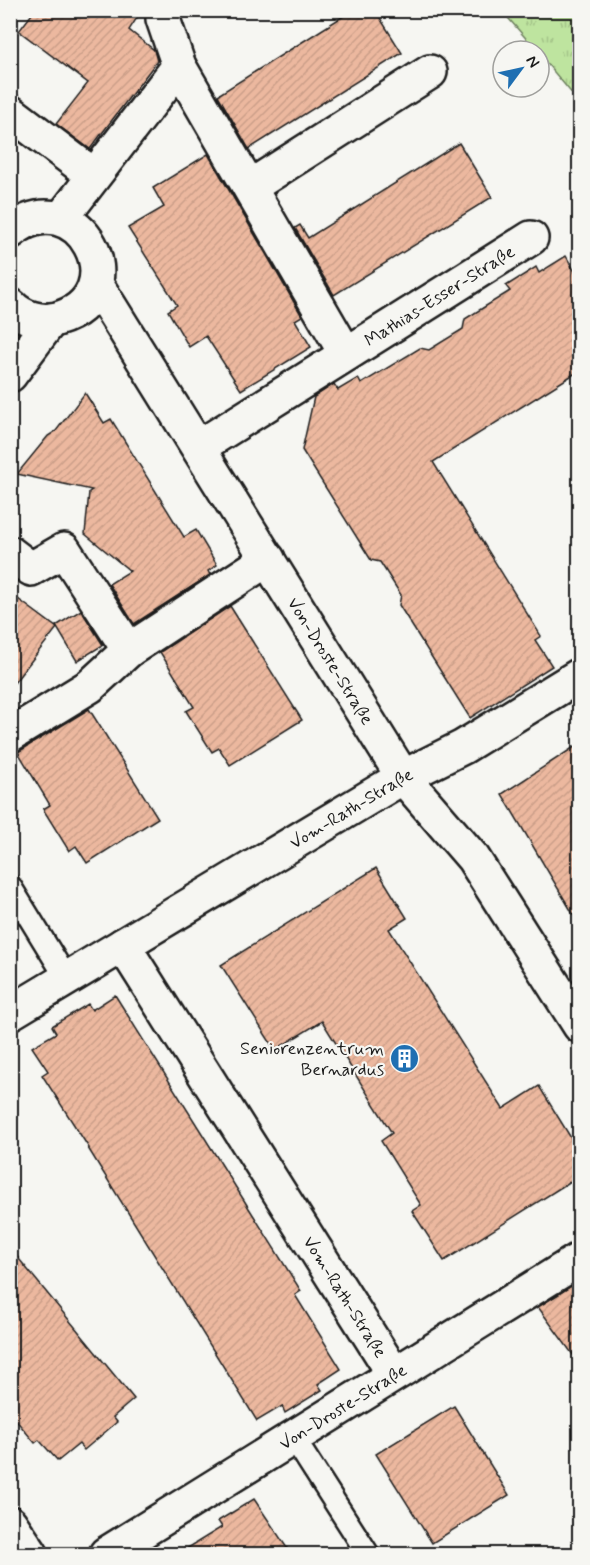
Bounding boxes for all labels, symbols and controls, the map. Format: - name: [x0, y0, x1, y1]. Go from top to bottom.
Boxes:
- north arrow: [491, 39, 551, 99]
- text: N: [521, 51, 544, 72]
- street label: Mathias-Esser-Straße: [360, 240, 520, 353]
- street label: Von-Droste-Straße: [281, 593, 379, 730]
- street label: Vom-Rath-Straße: [286, 763, 418, 855]
- place label: Seniorenzentrum Bernardus: [240, 1037, 384, 1082]
- building icon: Seniorenzentrum Bernardus: [389, 1042, 421, 1074]
- street label: Vom-Rath-Straße: [297, 1232, 392, 1363]
- street label: Von-Droste-Straße: [275, 1359, 412, 1456]

